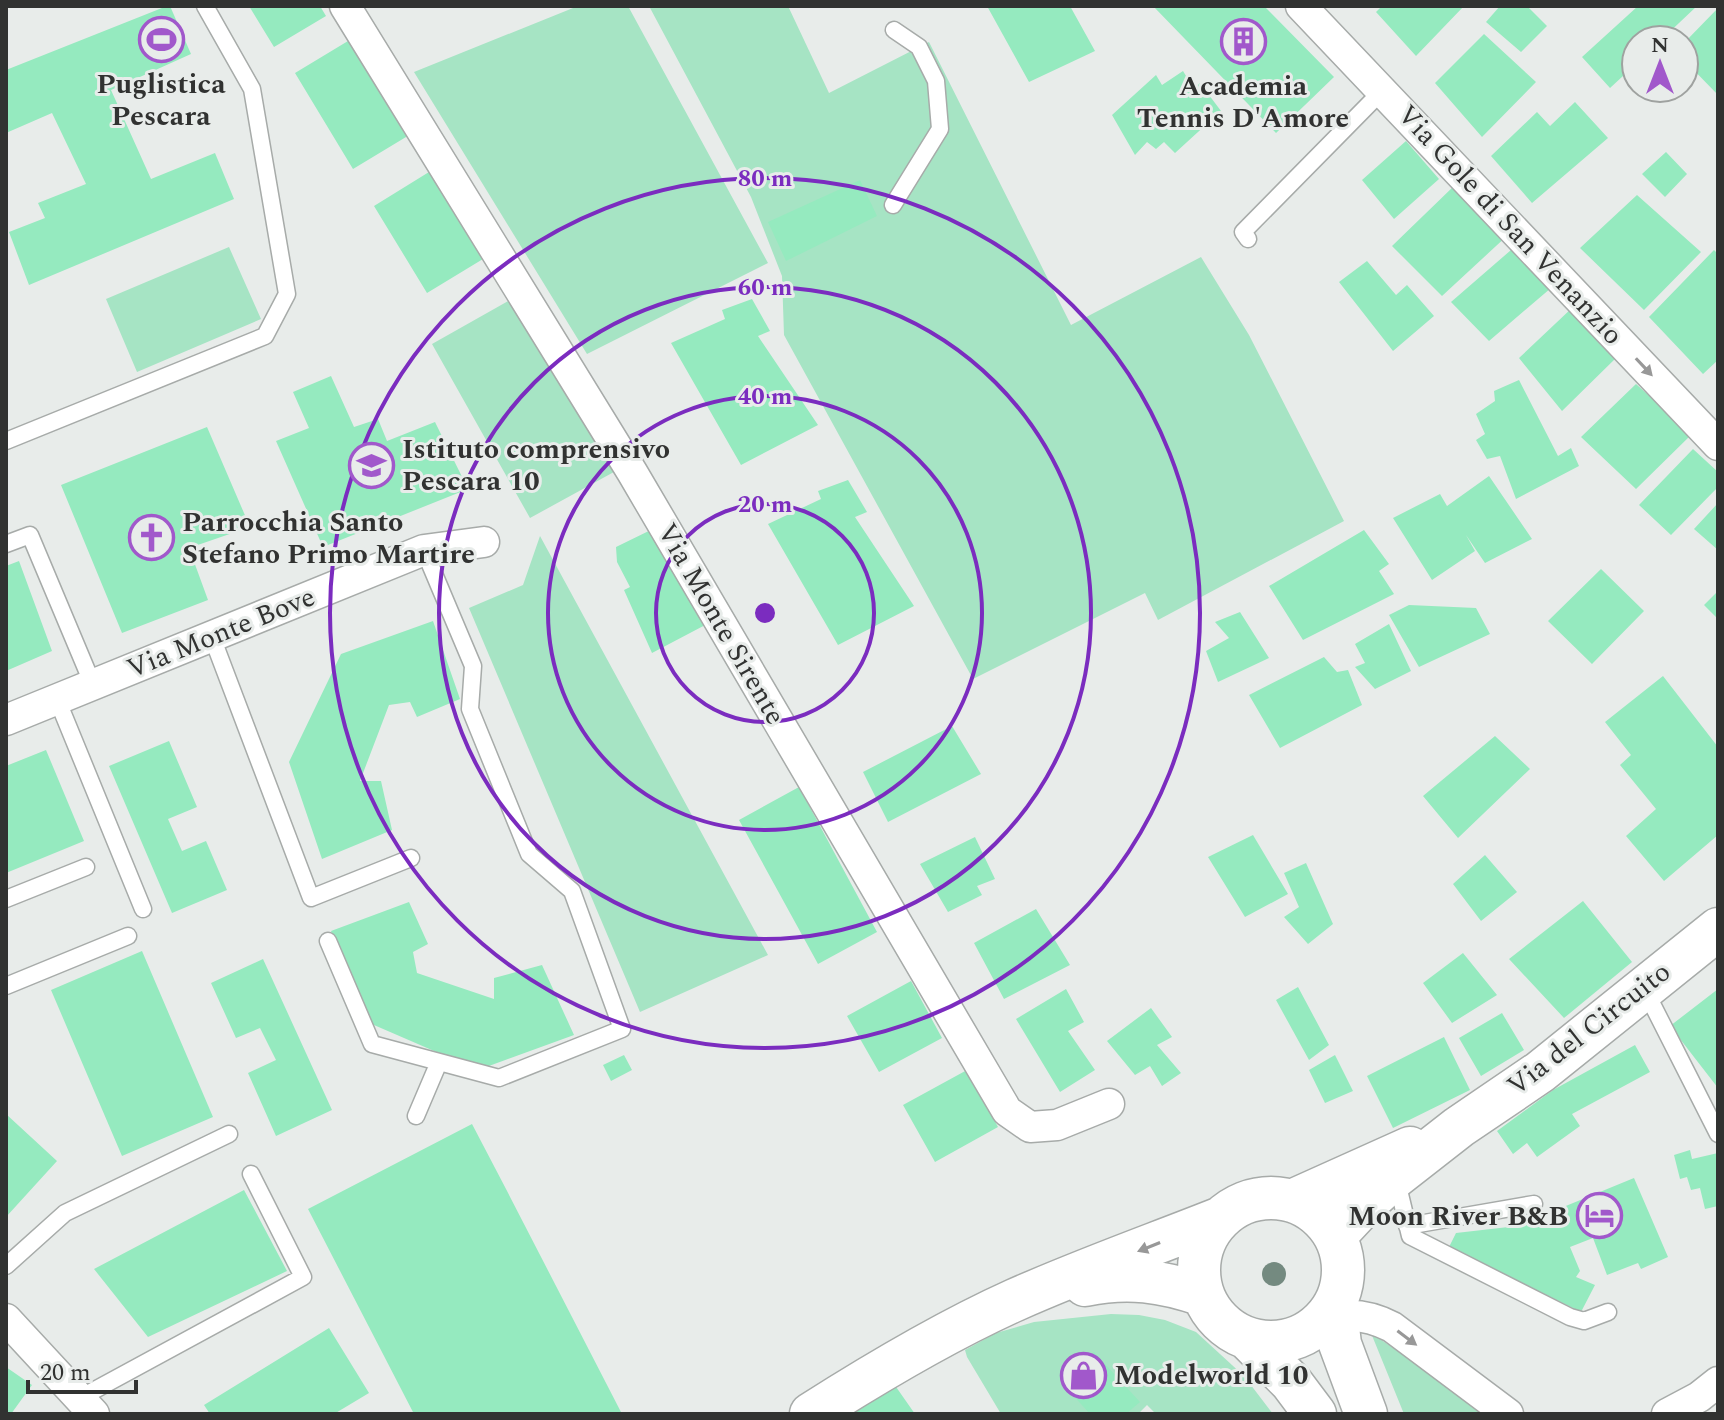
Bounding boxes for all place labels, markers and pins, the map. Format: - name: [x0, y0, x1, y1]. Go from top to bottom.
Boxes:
- sports icon: Puglistica Pescara: [137, 16, 185, 64]
- building icon: Academia Tennis D'Amore: [1219, 18, 1267, 66]
- place label: Puglistica Pescara: [96, 63, 226, 138]
- place label: Academia Tennis D'Amore: [1137, 65, 1349, 140]
- place label: Istituto comprensivo Pescara 10: [402, 428, 670, 503]
- school or university icon: Istituto comprensivo Pescara 10: [347, 441, 395, 489]
- place label: Parrocchia Santo Stefano Primo Martire: [182, 501, 475, 576]
- church icon: Parrocchia Santo Stefano Primo Martire: [127, 514, 175, 562]
- centre of rings: [751, 599, 779, 627]
- hotel icon: Moon River B&B: [1575, 1192, 1623, 1240]
- place label: Moon River B&B: [1348, 1195, 1568, 1238]
- shop icon: Modelworld 10: [1059, 1351, 1107, 1399]
- place label: Modelworld 10: [1114, 1354, 1308, 1397]

